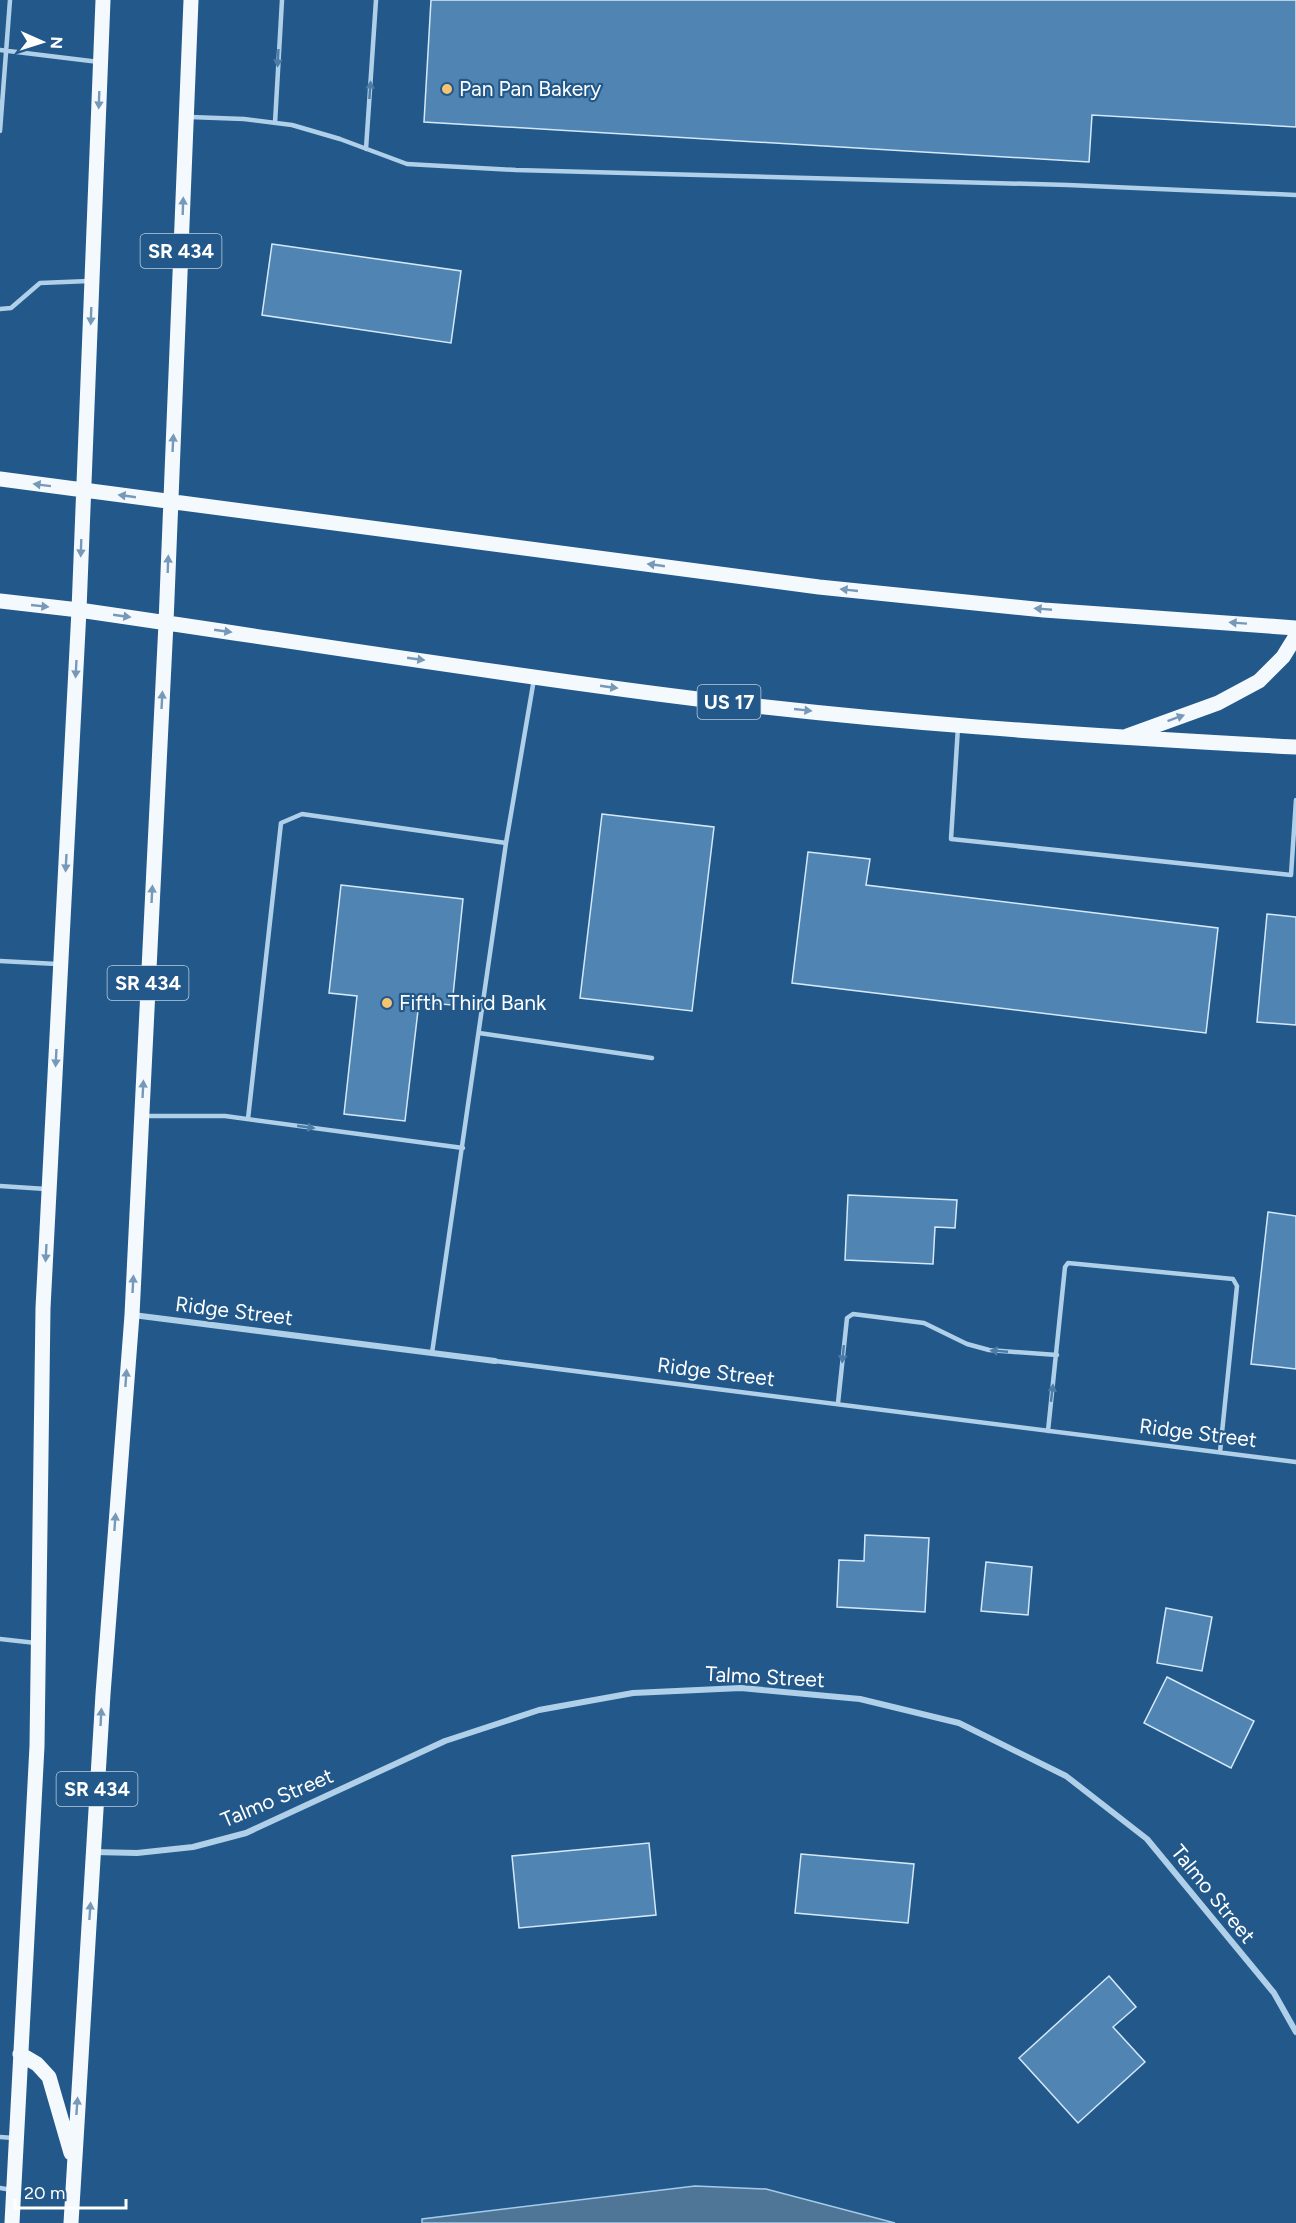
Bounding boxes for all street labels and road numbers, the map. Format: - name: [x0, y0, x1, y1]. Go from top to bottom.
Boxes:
- road number: SR 434: [140, 234, 222, 268]
- road number: US 17: [698, 685, 760, 719]
- road number: SR 434: [108, 966, 188, 1000]
- street label: Ridge Street: [174, 1291, 294, 1330]
- street label: Ridge Street: [656, 1352, 776, 1391]
- street label: Ridge Street: [1138, 1413, 1258, 1452]
- street label: Talmo Street: [705, 1661, 825, 1692]
- street label: Talmo Street: [217, 1763, 337, 1832]
- road number: SR 434: [57, 1772, 138, 1806]
- street label: Talmo Street: [1166, 1839, 1261, 1948]

